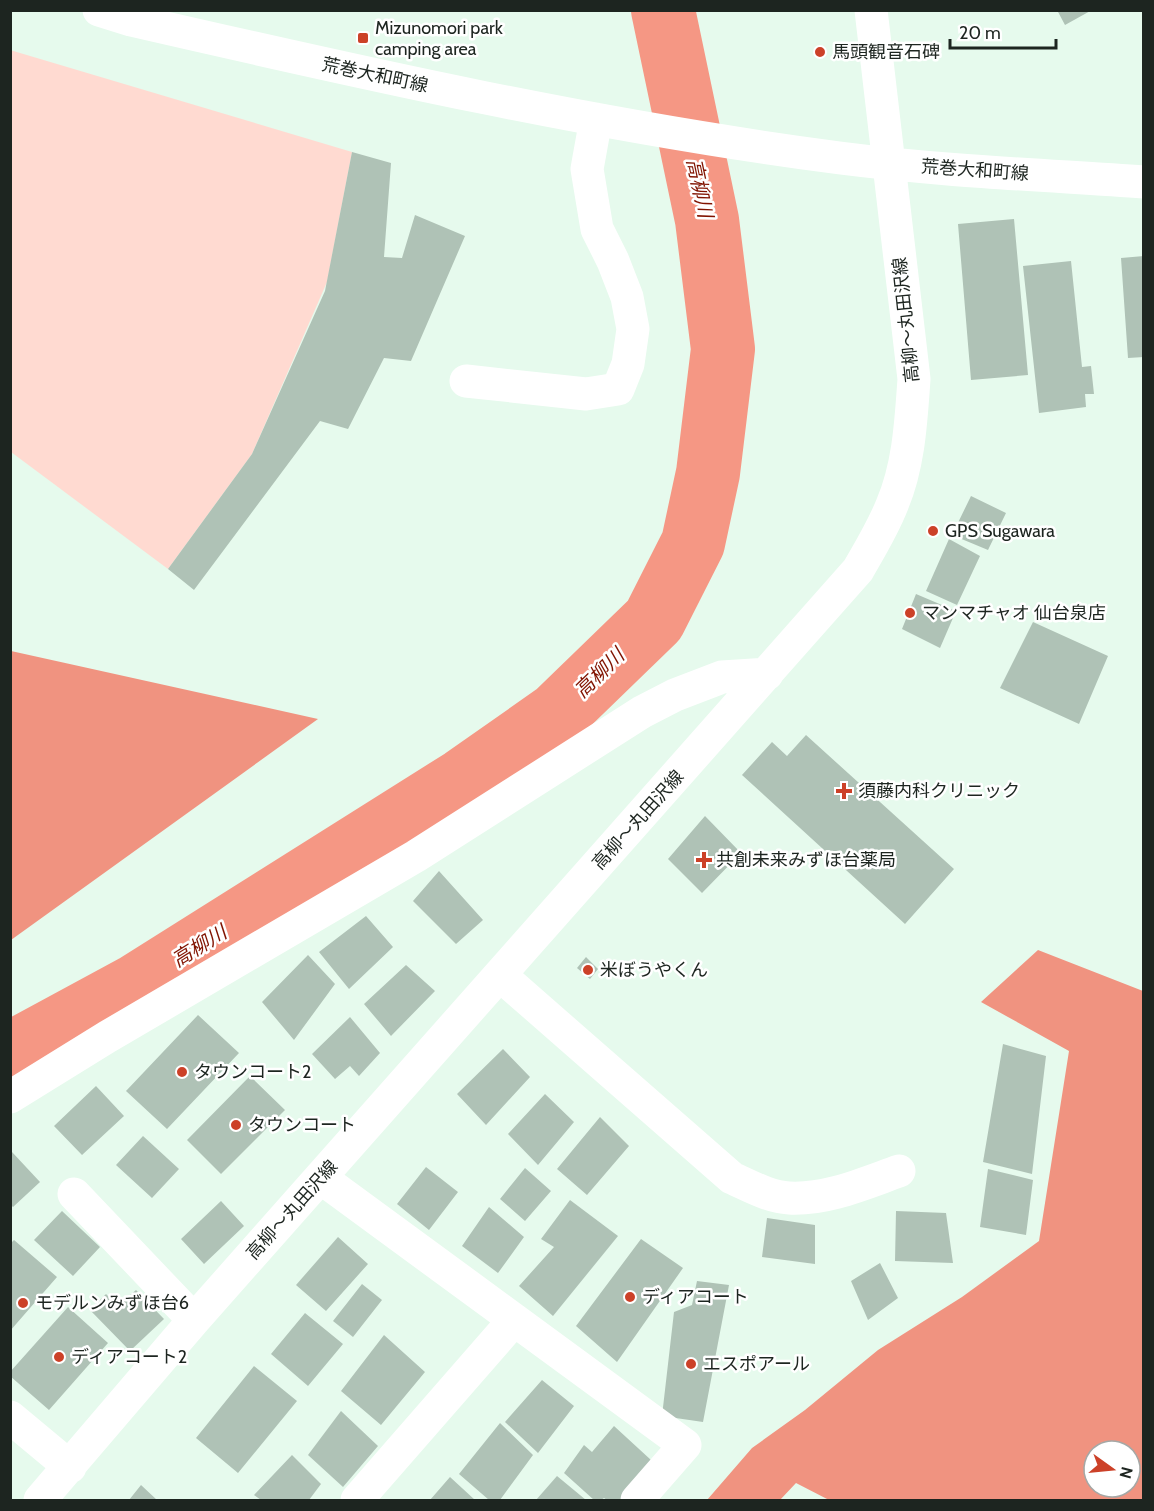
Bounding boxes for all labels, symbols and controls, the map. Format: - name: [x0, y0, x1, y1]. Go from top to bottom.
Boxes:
- scale bar: [950, 12, 1056, 50]
- place label: Mizunomori park camping area: [375, 17, 504, 60]
- text: 20 m: [959, 22, 1001, 44]
- marker: Mizunomori park camping area: [356, 31, 370, 45]
- place label: 馬頭観音石碑: [832, 41, 940, 63]
- marker: 馬頭観音石碑: [813, 45, 827, 59]
- street label: 荒巻大和町線: [320, 53, 430, 97]
- street label: 荒巻大和町線: [920, 155, 1030, 185]
- water label: 高柳川: [682, 156, 718, 222]
- street label: 高柳～丸田沢線: [888, 256, 924, 384]
- place label: GPS Sugawara: [945, 520, 1055, 542]
- marker: GPS Sugawara: [926, 524, 940, 538]
- place label: マンマチャオ 仙台泉店: [922, 602, 1106, 624]
- marker: マンマチャオ 仙台泉店: [903, 606, 917, 620]
- water label: 高柳川: [569, 642, 630, 702]
- street label: 高柳～丸田沢線: [588, 766, 688, 874]
- place label: 須藤内科クリニック: [858, 780, 1020, 802]
- marker: 須藤内科クリニック: [835, 782, 853, 800]
- place label: 共創未来みずほ台薬局: [716, 849, 896, 871]
- marker: 共創未来みずほ台薬局: [697, 853, 711, 867]
- water label: 高柳川: [167, 919, 232, 972]
- place label: 米ぼうやくん: [600, 959, 708, 981]
- marker: 米ぼうやくん: [581, 963, 595, 977]
- place label: タウンコート2: [194, 1061, 311, 1083]
- marker: タウンコート2: [175, 1065, 189, 1079]
- place label: タウンコート: [248, 1114, 356, 1136]
- marker: タウンコート: [229, 1118, 243, 1132]
- street label: 高柳～丸田沢線: [242, 1156, 342, 1264]
- place label: ディアコート: [642, 1286, 749, 1308]
- marker: ディアコート: [623, 1290, 637, 1304]
- place label: モデルンみずほ台6: [35, 1292, 189, 1314]
- marker: モデルンみずほ台6: [16, 1296, 30, 1310]
- place label: ディアコート2: [71, 1346, 187, 1368]
- marker: ディアコート2: [52, 1350, 66, 1364]
- place label: エスポアール: [703, 1353, 810, 1375]
- marker: エスポアール: [684, 1357, 698, 1371]
- north arrow: [1082, 1439, 1142, 1499]
- text: N: [1115, 1465, 1137, 1481]

